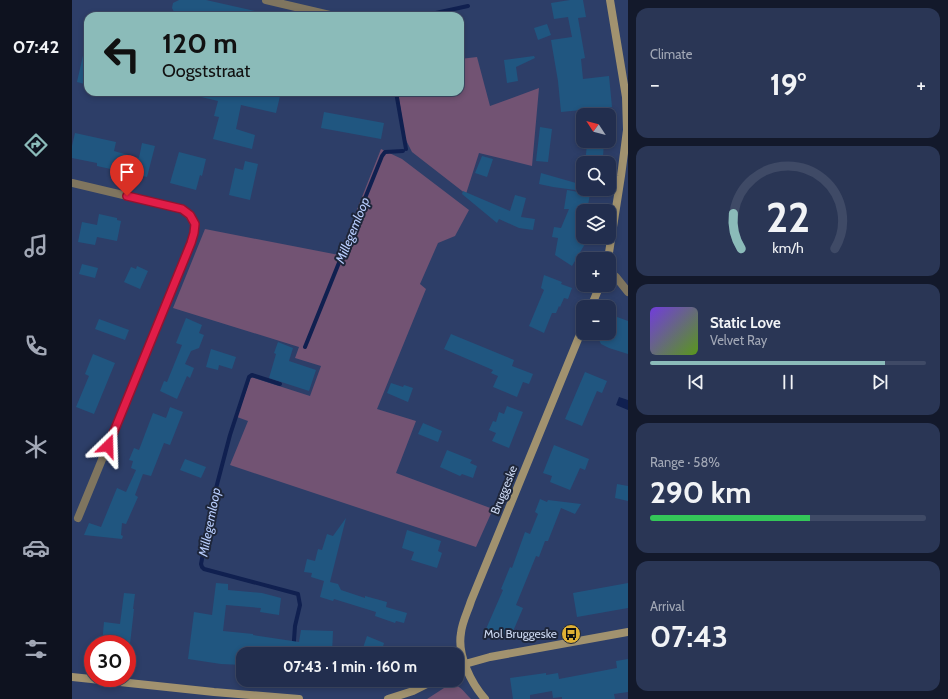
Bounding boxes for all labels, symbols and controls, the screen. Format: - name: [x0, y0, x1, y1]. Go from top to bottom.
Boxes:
- text: 120 m: [162, 26, 238, 60]
- icon: left: [96, 28, 148, 80]
- text: 07:42: [13, 36, 59, 58]
- text: Climate: [650, 46, 692, 62]
- text: Oogststraat: [162, 60, 250, 82]
- text: 19°: [770, 66, 806, 103]
- text: −: [650, 71, 660, 98]
- text: +: [916, 71, 926, 98]
- north arrow: [576, 108, 616, 148]
- map controls: [576, 108, 616, 340]
- icon: directions: [22, 131, 50, 159]
- pin: [110, 155, 144, 196]
- button: search: [576, 156, 616, 196]
- icon: arrive: [116, 161, 138, 183]
- text: 22: [766, 192, 810, 242]
- water label: Millegemloop: [331, 194, 373, 266]
- button: layers: [576, 204, 616, 244]
- icon: music: [22, 232, 50, 260]
- text: km/h: [772, 239, 804, 257]
- button: +: [576, 252, 616, 292]
- button: −: [576, 300, 616, 340]
- text: Static Love: [710, 314, 781, 332]
- icon: phone: [22, 332, 50, 360]
- text: Velvet Ray: [710, 332, 767, 348]
- icon: previous: [685, 371, 707, 393]
- icon: pause: [777, 371, 799, 393]
- icon: next: [869, 371, 891, 393]
- position arrow: [87, 425, 129, 467]
- icon: climate: [22, 433, 50, 461]
- text: Range · 58%: [650, 454, 720, 470]
- street label: Bruggeske: [487, 463, 520, 516]
- text: 290 km: [650, 474, 751, 511]
- water label: Millegemloop: [194, 486, 224, 559]
- icon: car: [22, 534, 50, 562]
- text: Arrival: [650, 598, 685, 614]
- text: 07:43: [650, 618, 728, 655]
- bus stop icon: Mol Bruggeske: [560, 623, 582, 645]
- place label: Mol Bruggeske: [484, 626, 557, 641]
- icon: filters: [22, 635, 50, 663]
- speed limit sign: 30: [84, 635, 136, 687]
- text: 07:43 · 1 min · 160 m: [283, 658, 417, 676]

